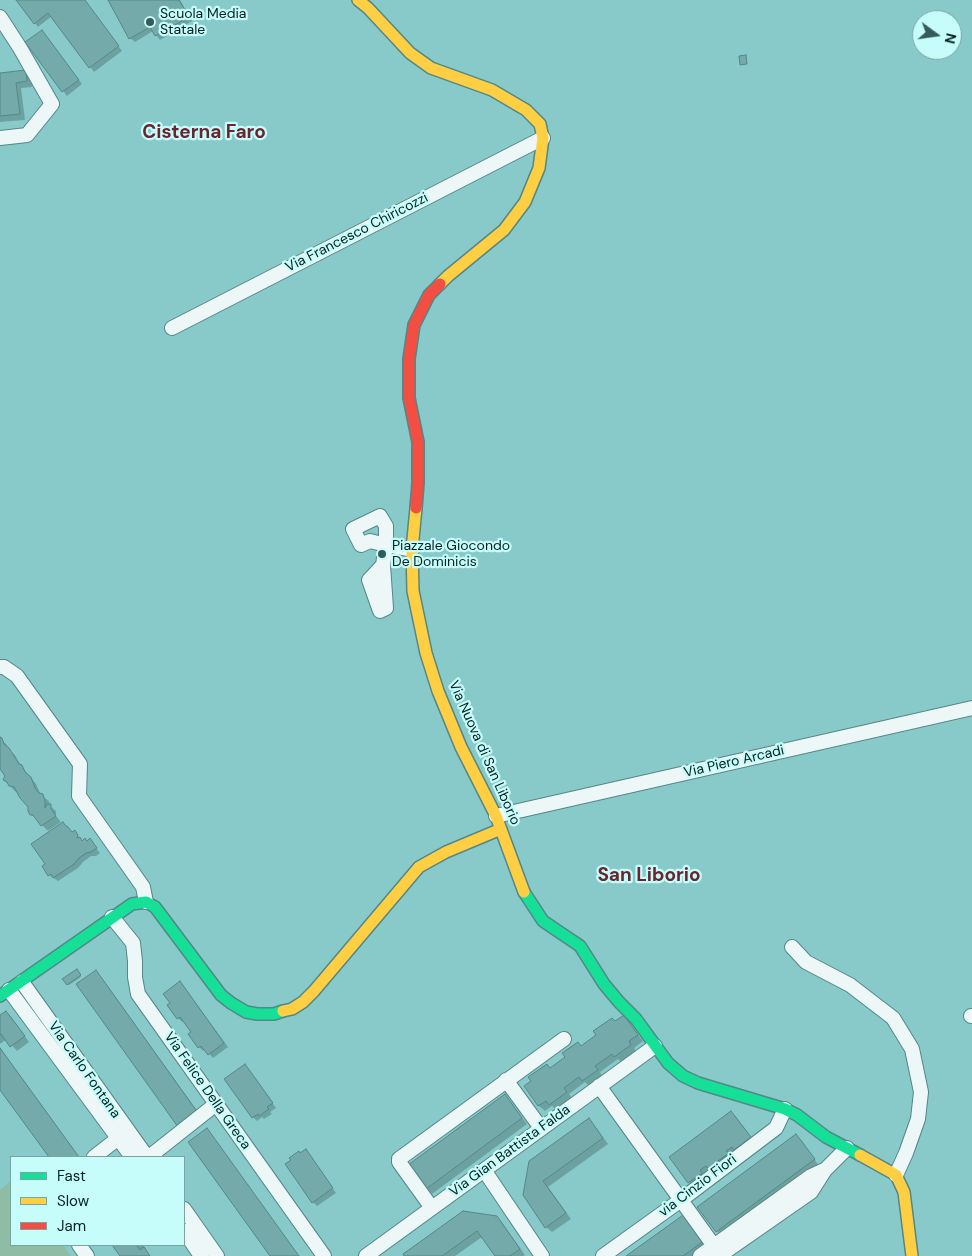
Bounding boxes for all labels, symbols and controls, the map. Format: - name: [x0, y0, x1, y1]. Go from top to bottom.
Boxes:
- place label: Scuola Media Statale: [160, 6, 246, 38]
- north arrow: [912, 10, 962, 60]
- marker: Scuola Media Statale: [144, 16, 156, 28]
- text: N: [941, 31, 961, 46]
- district label: Cisterna Faro: [142, 122, 266, 144]
- street label: Via Francesco Chiricozzi: [283, 190, 431, 276]
- place label: Piazzale Giocondo De Dominicis: [392, 538, 510, 570]
- marker: Piazzale Giocondo De Dominicis: [376, 548, 388, 560]
- street label: Via Nuova di San Liborio: [445, 678, 523, 828]
- street label: Via Piero Arcadi: [682, 742, 786, 782]
- district label: San Liborio: [597, 865, 701, 887]
- street label: Via Carlo Fontana: [44, 1018, 124, 1122]
- street label: Via Felice Della Greca: [160, 1029, 254, 1153]
- street label: Via Gian Battista Falda: [446, 1101, 574, 1201]
- street label: via Cinzio Fiori: [656, 1151, 740, 1221]
- legend: [10, 1156, 185, 1246]
- text: Fast: [57, 1166, 86, 1186]
- text: Slow: [57, 1191, 89, 1211]
- text: Jam: [57, 1216, 86, 1236]

